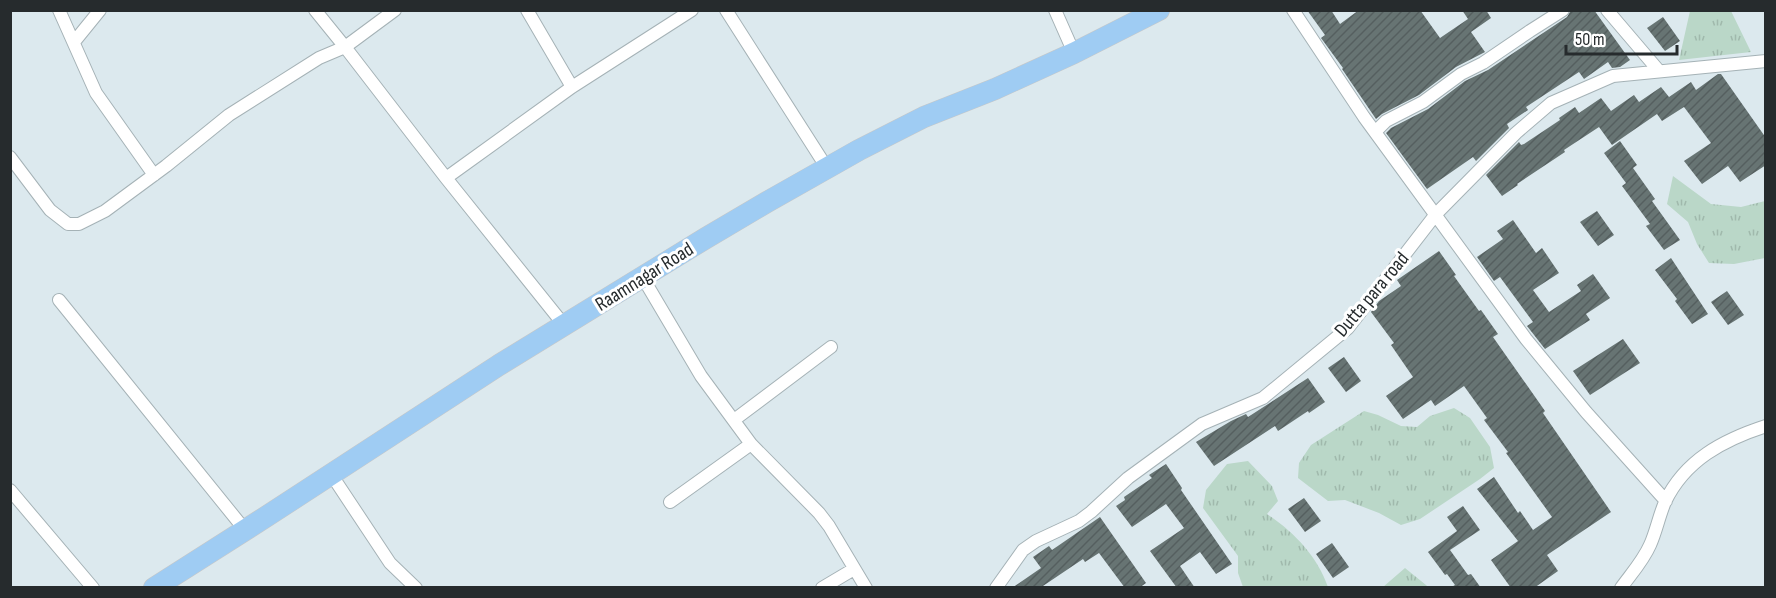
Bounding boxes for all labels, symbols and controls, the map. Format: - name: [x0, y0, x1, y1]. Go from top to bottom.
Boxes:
- scale bar: [1566, 18, 1677, 56]
- text: 50 m: [1575, 29, 1605, 50]
- street label: Raamnagar Road: [591, 237, 698, 316]
- street label: Dutta para road: [1329, 247, 1414, 342]

